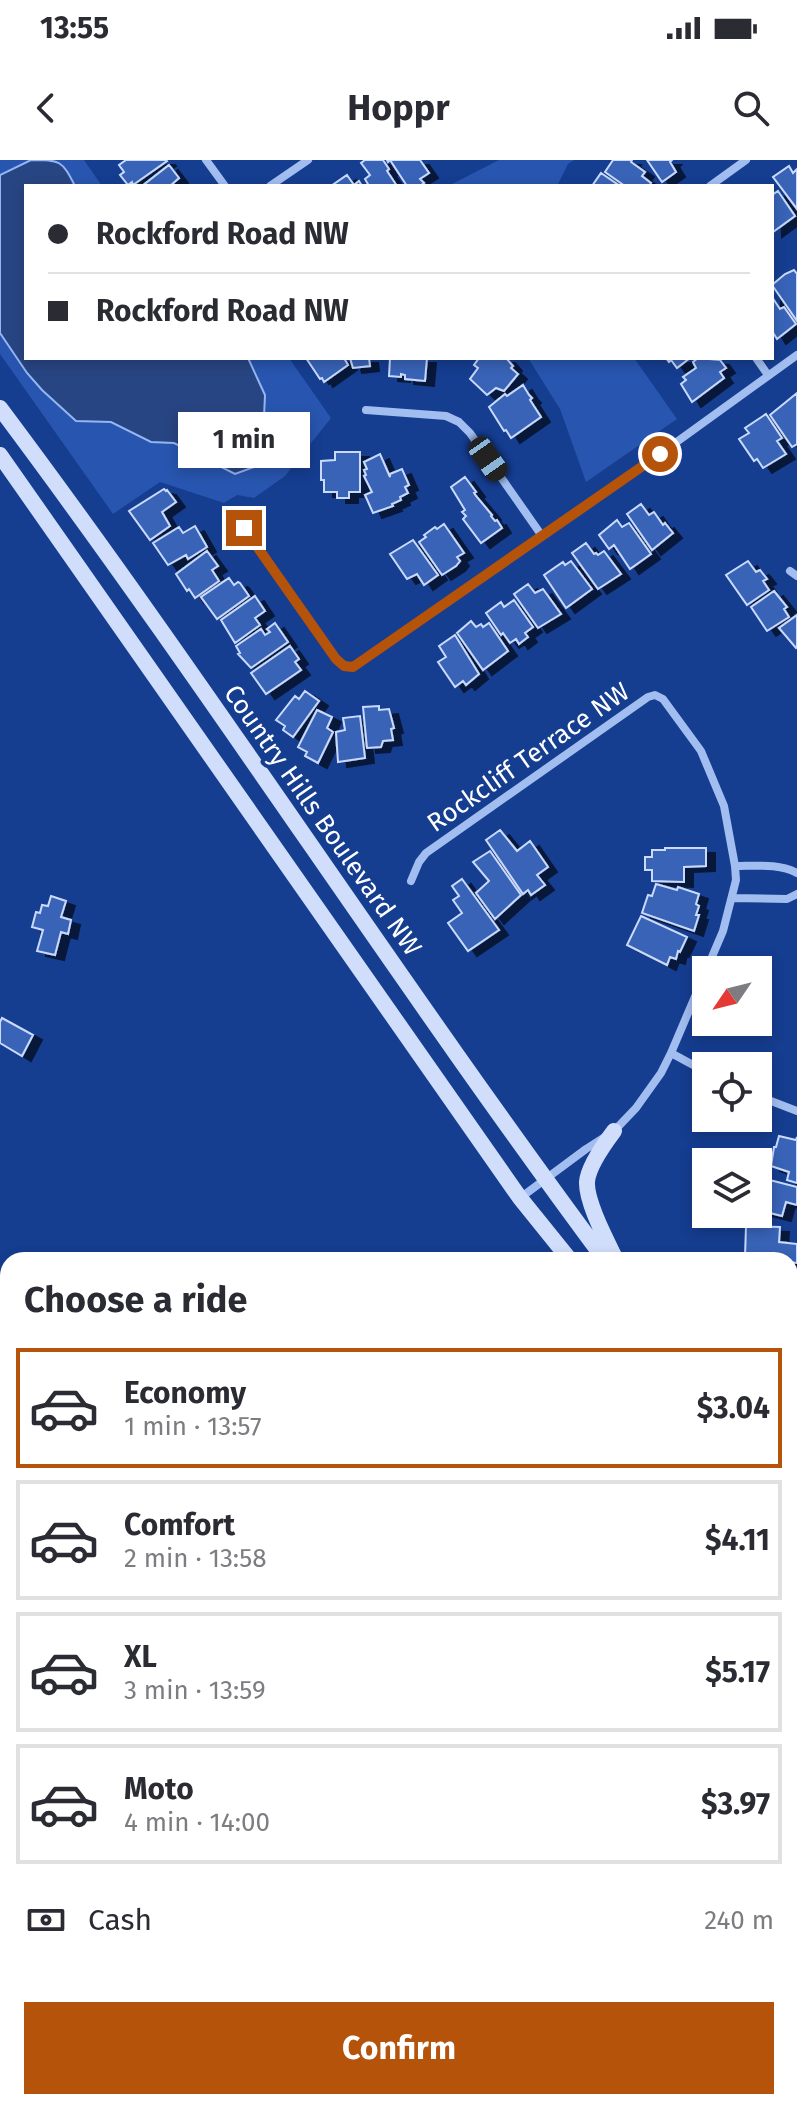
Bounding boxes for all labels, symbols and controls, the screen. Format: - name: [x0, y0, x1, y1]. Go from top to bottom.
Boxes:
- text: 13:55: [40, 10, 109, 46]
- icon: back: [24, 86, 68, 130]
- text: Hoppr: [347, 86, 450, 130]
- icon: search: [729, 86, 773, 130]
- text: Rockford Road NW: [96, 216, 349, 252]
- text: Rockford Road NW: [96, 293, 349, 329]
- callout: 1 min: [178, 412, 310, 468]
- text: 1 min: [213, 424, 275, 455]
- car: [464, 432, 512, 486]
- route start: [642, 436, 678, 472]
- route end: [226, 510, 262, 546]
- street label: Rockcliff Terrace NW: [421, 676, 635, 839]
- street label: Country Hills Boulevard NW: [217, 679, 428, 962]
- north arrow: [692, 956, 772, 1036]
- map controls: [692, 956, 772, 1228]
- button: locate: [692, 1052, 772, 1132]
- button: layers: [692, 1148, 772, 1228]
- text: Choose a ride: [24, 1278, 247, 1322]
- icon: car: [28, 1372, 100, 1444]
- text: Economy: [124, 1375, 246, 1411]
- text: $3.04: [697, 1390, 770, 1426]
- text: 1 min · 13:57: [124, 1411, 262, 1442]
- icon: car: [28, 1504, 100, 1576]
- text: Comfort: [124, 1507, 235, 1543]
- text: $4.11: [705, 1522, 770, 1558]
- text: 2 min · 13:58: [124, 1543, 267, 1574]
- icon: car: [28, 1636, 100, 1708]
- text: XL: [124, 1639, 157, 1675]
- text: $5.17: [705, 1654, 770, 1690]
- text: 3 min · 13:59: [124, 1675, 266, 1706]
- icon: car: [28, 1768, 100, 1840]
- text: Moto: [124, 1771, 194, 1807]
- text: $3.97: [701, 1786, 770, 1822]
- text: 4 min · 14:00: [124, 1807, 270, 1838]
- icon: cash: [24, 1898, 68, 1942]
- text: Cash: [88, 1902, 152, 1938]
- text: 240 m: [704, 1905, 774, 1936]
- button: Confirm: [24, 2002, 774, 2094]

